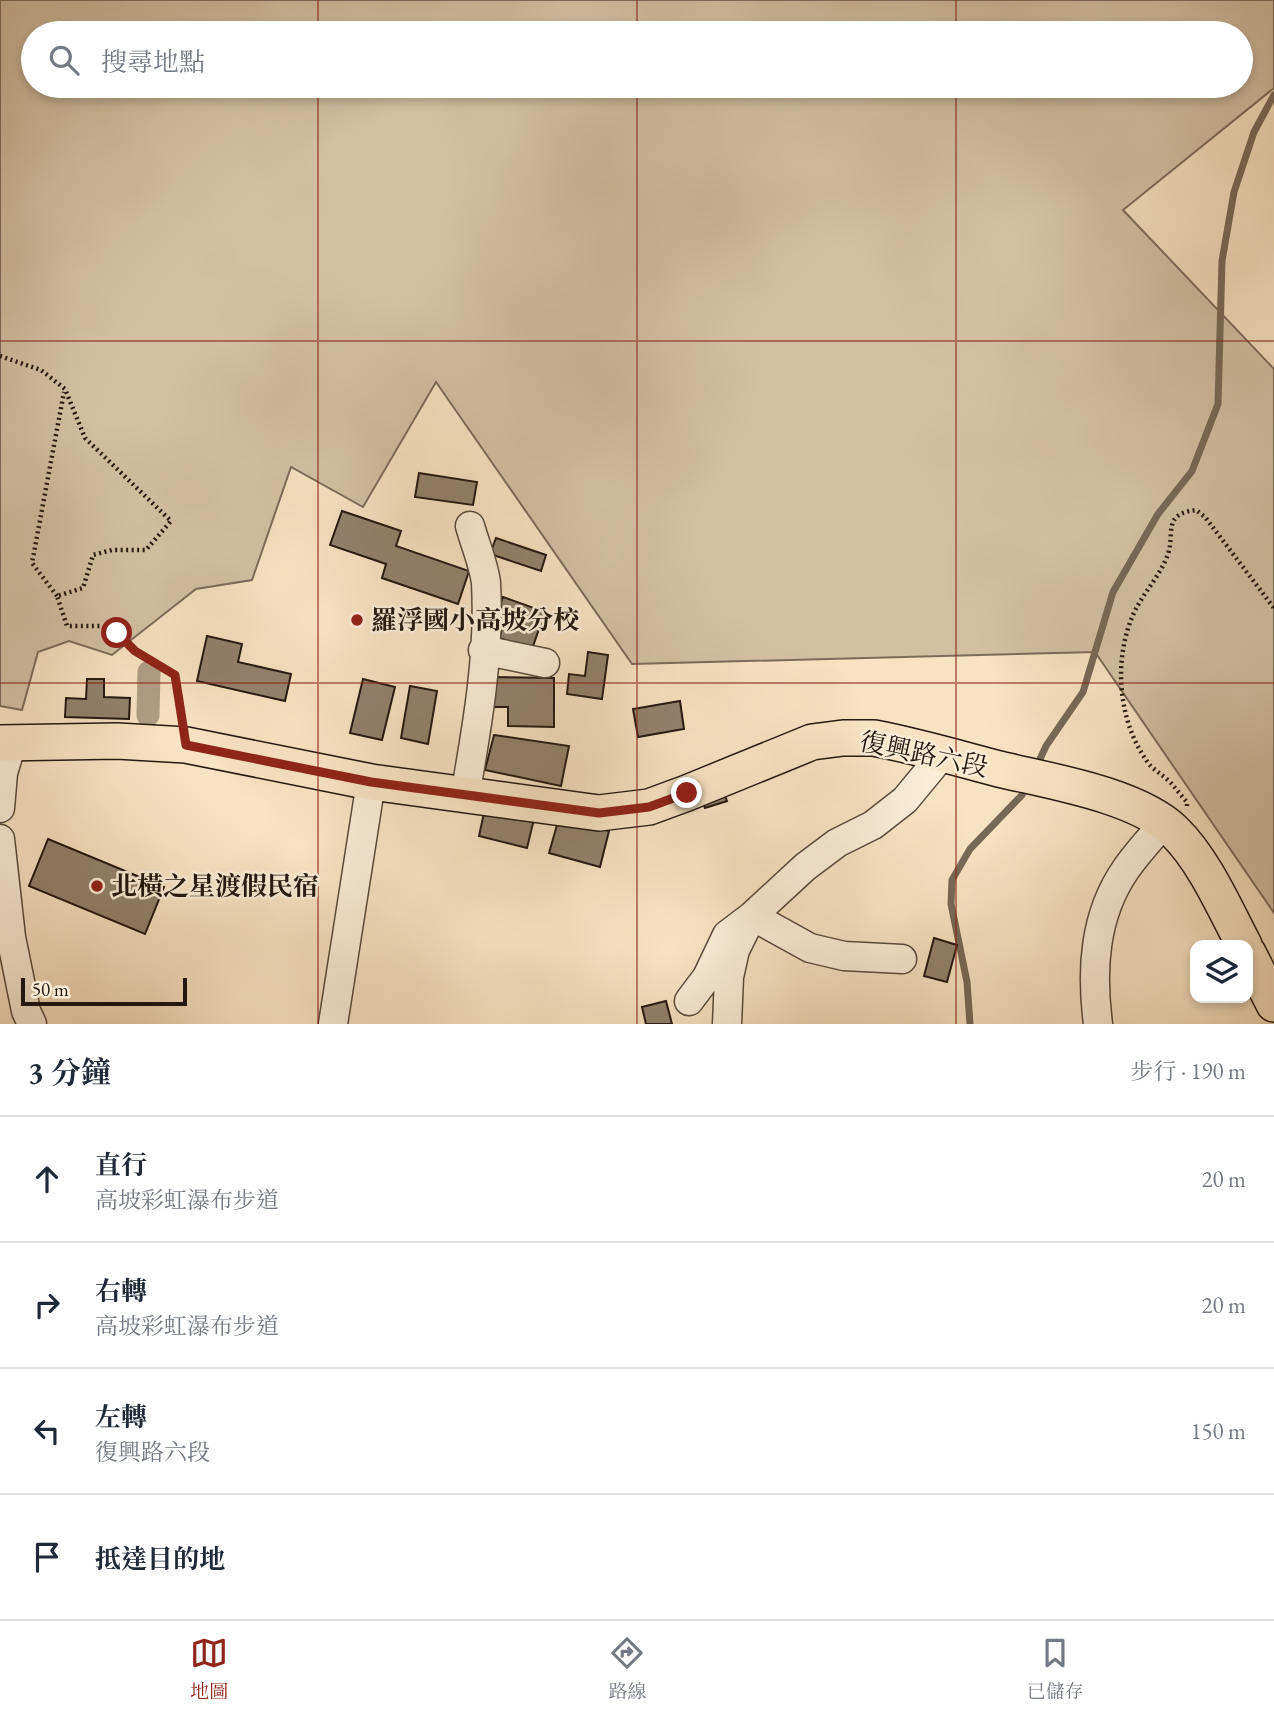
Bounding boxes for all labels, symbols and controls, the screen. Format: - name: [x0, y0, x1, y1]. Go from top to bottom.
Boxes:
- search box: [21, 21, 1253, 98]
- icon: search: [45, 41, 83, 79]
- text: 搜尋地點: [101, 45, 205, 79]
- place label: 羅浮國小高坡分校: [371, 603, 579, 637]
- marker: 羅浮國小高坡分校: [349, 612, 365, 628]
- route start: [101, 617, 132, 648]
- street label: 復興路六段: [857, 724, 991, 784]
- route end: [671, 777, 702, 808]
- place label: 北橫之星渡假民宿: [111, 869, 319, 903]
- marker: 北橫之星渡假民宿: [89, 878, 105, 894]
- map controls: [1190, 940, 1253, 1003]
- button: layers: [1190, 940, 1253, 1003]
- scale bar: [21, 975, 187, 1007]
- text: 50 m: [32, 977, 69, 1002]
- text: 3 分鐘: [28, 1053, 111, 1092]
- text: 步行 · 190 m: [1131, 1056, 1246, 1086]
- text: 直行: [95, 1148, 147, 1182]
- icon: ahead: [28, 1160, 66, 1198]
- text: 20 m: [1201, 1164, 1246, 1194]
- text: 高坡彩虹瀑布步道: [95, 1185, 279, 1215]
- text: 右轉: [95, 1274, 147, 1308]
- icon: right: [28, 1286, 66, 1324]
- text: 20 m: [1201, 1290, 1246, 1320]
- text: 高坡彩虹瀑布步道: [95, 1311, 279, 1341]
- text: 左轉: [95, 1400, 147, 1434]
- icon: left: [28, 1412, 66, 1450]
- text: 150 m: [1190, 1416, 1246, 1446]
- text: 復興路六段: [95, 1437, 210, 1467]
- icon: arrive: [28, 1538, 66, 1576]
- text: 抵達目的地: [95, 1542, 225, 1576]
- tab: 地圖: [190, 1634, 228, 1704]
- tab: 路線: [608, 1634, 647, 1704]
- tab: 已儲存: [1027, 1634, 1084, 1704]

